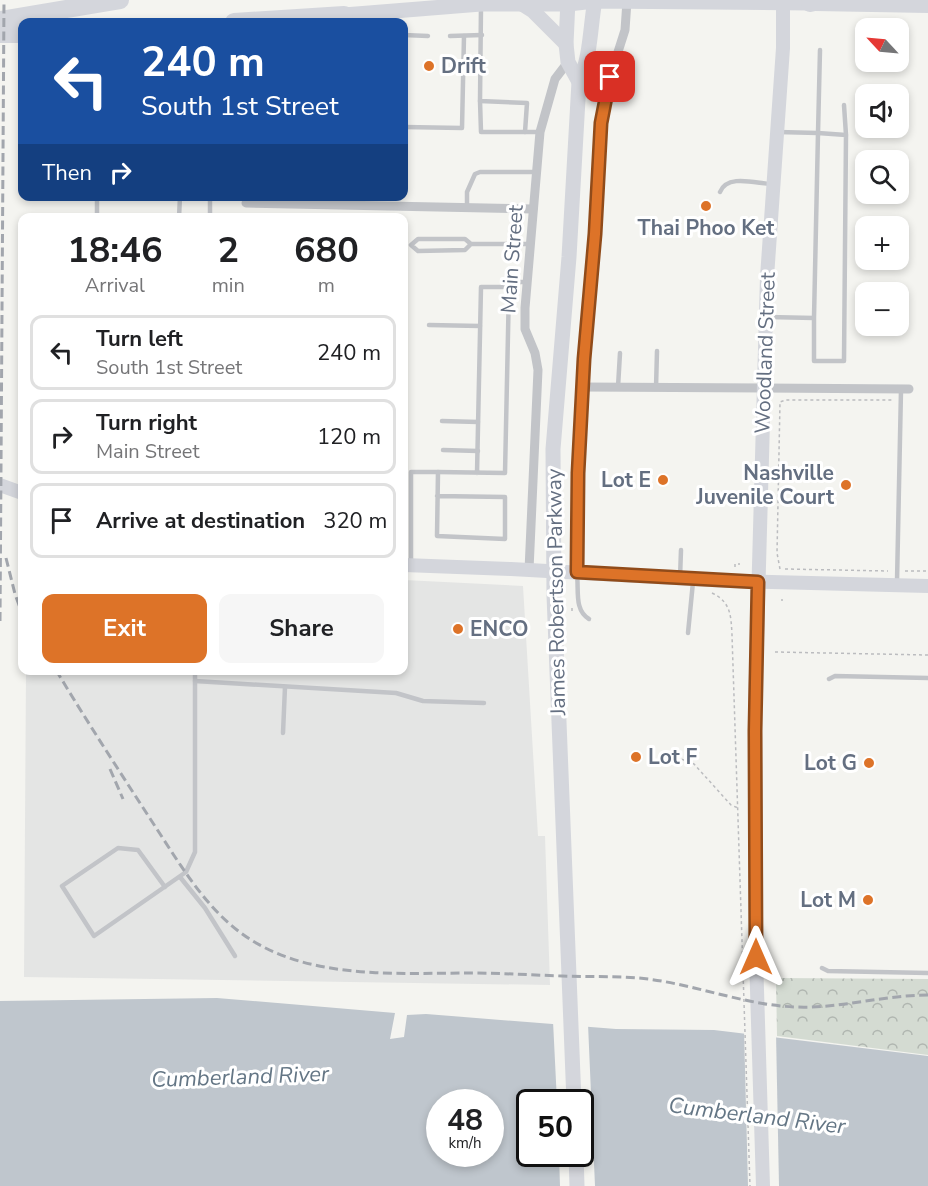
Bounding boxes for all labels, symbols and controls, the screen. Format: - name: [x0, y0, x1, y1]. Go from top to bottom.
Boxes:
- north arrow: [855, 18, 909, 72]
- map controls: [855, 18, 909, 336]
- text: 240 m: [141, 34, 265, 91]
- icon: left: [42, 42, 120, 120]
- pin: [584, 51, 635, 102]
- place label: Drift: [441, 52, 487, 80]
- marker: Drift: [422, 59, 436, 73]
- icon: arrive: [593, 60, 626, 93]
- button: sound: [855, 84, 909, 138]
- text: South 1st Street: [141, 88, 339, 125]
- button: search: [855, 150, 909, 204]
- icon: right: [104, 156, 137, 189]
- text: Then: [42, 158, 92, 188]
- marker: Thai Phoo Ket: [699, 199, 713, 213]
- street label: Main Street: [494, 203, 530, 314]
- place label: Thai Phoo Ket: [638, 214, 775, 242]
- button: +: [855, 216, 909, 270]
- text: 18:46: [67, 226, 163, 275]
- text: 2: [217, 226, 239, 275]
- text: 680: [294, 226, 359, 275]
- street label: Woodland Street: [748, 271, 782, 434]
- text: Arrival: [85, 272, 145, 299]
- text: min: [212, 272, 245, 299]
- text: m: [318, 272, 335, 299]
- button: −: [855, 282, 909, 336]
- text: Turn left: [96, 324, 183, 354]
- icon: left: [45, 336, 78, 369]
- text: 240 m: [317, 338, 381, 368]
- text: South 1st Street: [96, 354, 242, 381]
- text: Turn right: [96, 408, 197, 438]
- icon: right: [45, 420, 78, 453]
- text: 120 m: [317, 422, 381, 452]
- text: Main Street: [96, 438, 199, 465]
- place label: Nashville Juvenile Court: [695, 459, 835, 511]
- place label: Lot E: [601, 466, 651, 494]
- street label: James Robertson Parkway: [540, 468, 572, 717]
- marker: Lot E: [656, 473, 670, 487]
- marker: Nashville Juvenile Court: [839, 478, 853, 492]
- icon: arrive: [45, 504, 78, 537]
- text: Arrive at destination: [96, 506, 305, 536]
- text: 320 m: [323, 506, 387, 536]
- button: Exit: [42, 594, 207, 663]
- button: Share: [219, 594, 384, 663]
- place label: ENCO: [470, 615, 529, 643]
- marker: ENCO: [451, 622, 465, 636]
- place label: Lot F: [648, 743, 697, 771]
- place label: Lot G: [804, 749, 857, 777]
- marker: Lot F: [629, 750, 643, 764]
- marker: Lot G: [862, 756, 876, 770]
- place label: Lot M: [800, 886, 856, 914]
- marker: Lot M: [861, 893, 875, 907]
- position arrow: [724, 925, 788, 989]
- water label: Cumberland River: [151, 1059, 331, 1095]
- speed limit sign: 50: [516, 1089, 594, 1167]
- water label: Cumberland River: [667, 1090, 848, 1142]
- text: 48: [447, 1100, 483, 1141]
- text: km/h: [448, 1133, 482, 1153]

